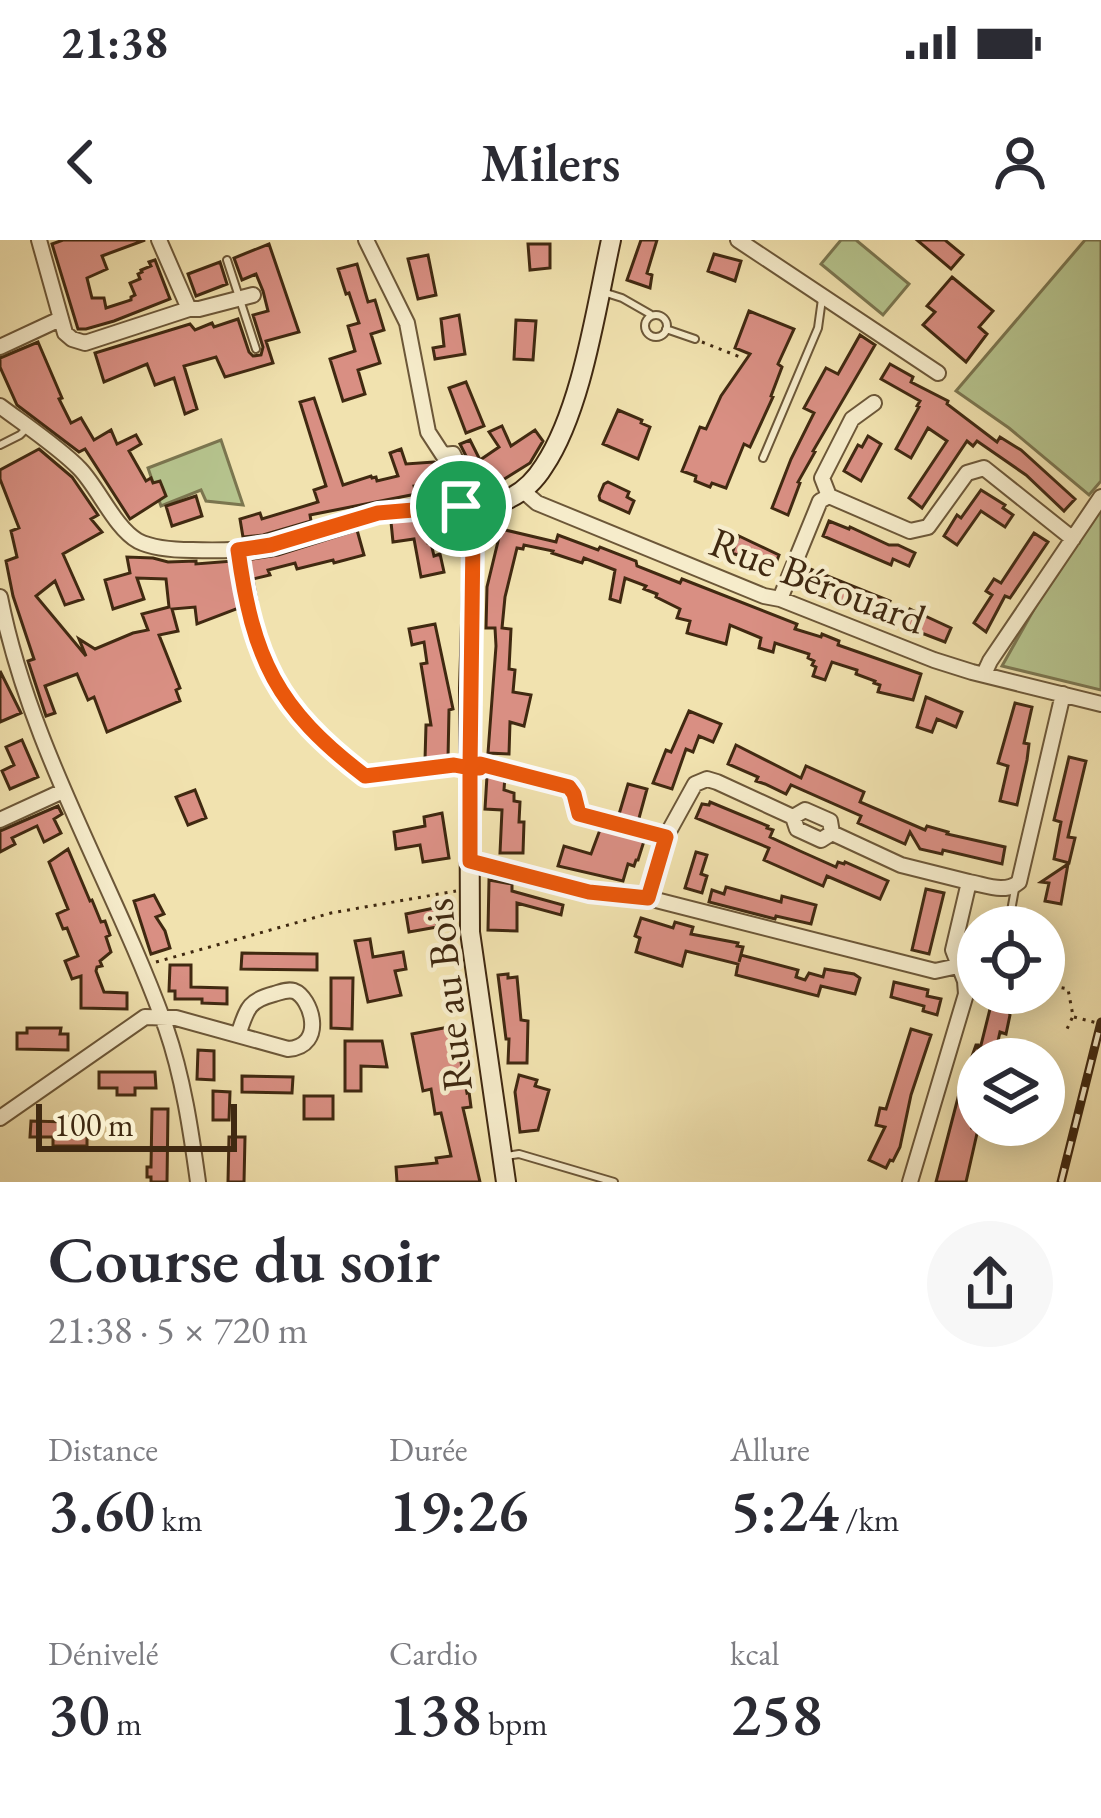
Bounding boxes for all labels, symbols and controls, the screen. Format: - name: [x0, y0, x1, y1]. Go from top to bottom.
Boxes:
- text: 21:38: [60, 13, 168, 71]
- text: Milers: [480, 127, 621, 197]
- icon: back: [48, 129, 114, 195]
- icon: person: [987, 129, 1053, 195]
- pin: [410, 455, 512, 557]
- icon: arrive: [428, 473, 494, 539]
- street label: Rue Bérouard: [702, 514, 934, 647]
- street label: Rue au Bois: [410, 896, 485, 1094]
- map controls: [957, 906, 1065, 1146]
- button: locate: [957, 906, 1065, 1014]
- button: layers: [957, 1038, 1065, 1146]
- scale bar: [36, 1098, 237, 1151]
- text: 100 m: [54, 1103, 134, 1146]
- text: Course du soir: [48, 1216, 440, 1302]
- button: share: [927, 1221, 1053, 1347]
- text: 21:38 · 5 × 720 m: [48, 1304, 308, 1355]
- text: Distance: [48, 1428, 158, 1471]
- text: Durée: [389, 1428, 468, 1471]
- text: Allure: [730, 1428, 810, 1471]
- text: 3.60: [48, 1471, 155, 1549]
- text: 19:26: [389, 1471, 528, 1549]
- text: 5:24: [730, 1471, 839, 1549]
- text: km: [155, 1498, 203, 1541]
- text: /km: [839, 1498, 900, 1541]
- text: Dénivelé: [48, 1632, 159, 1675]
- text: Cardio: [389, 1632, 478, 1675]
- text: kcal: [730, 1632, 780, 1675]
- text: 30: [48, 1675, 110, 1753]
- text: 138: [389, 1675, 481, 1753]
- text: 258: [730, 1675, 822, 1753]
- text: m: [110, 1702, 142, 1745]
- text: bpm: [481, 1702, 548, 1745]

